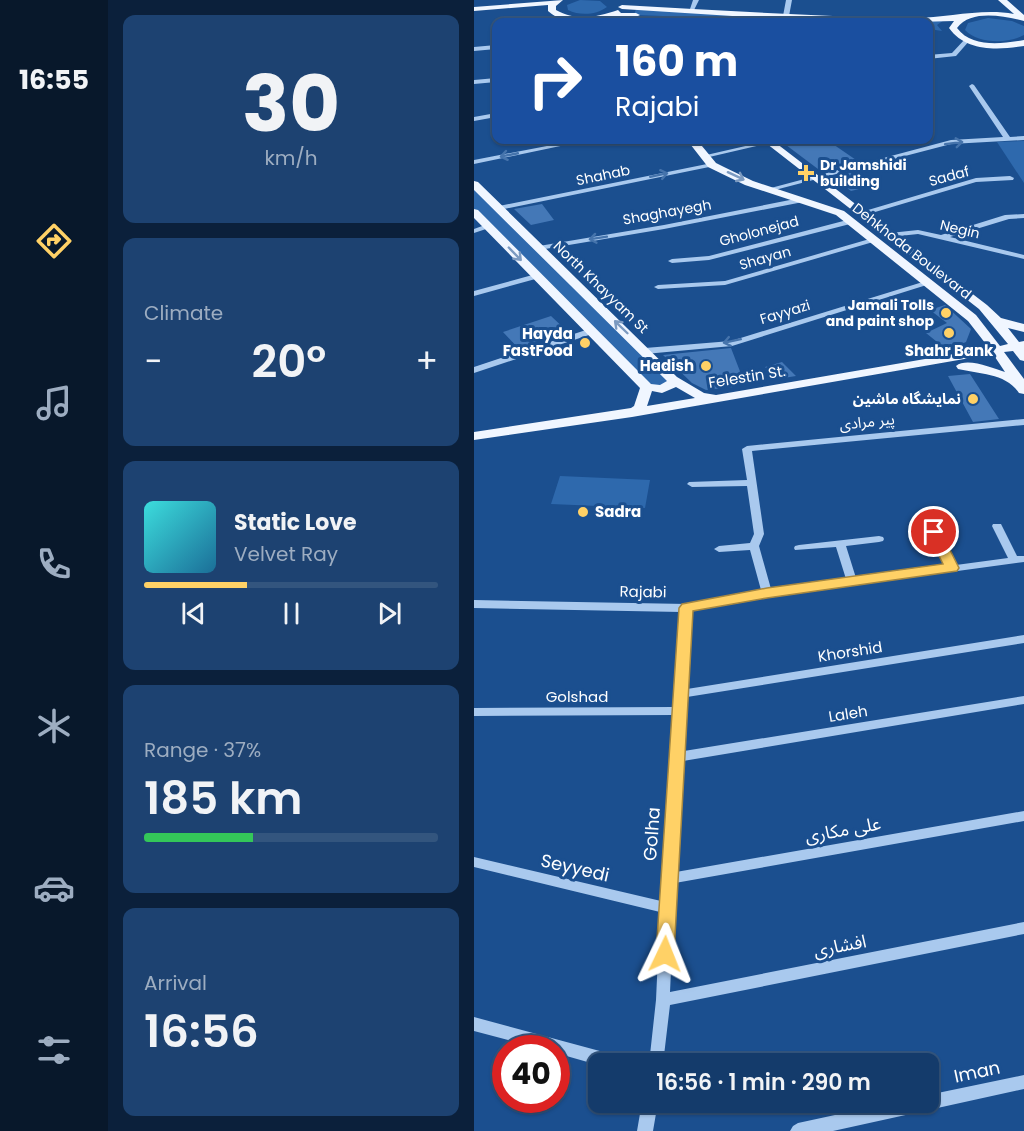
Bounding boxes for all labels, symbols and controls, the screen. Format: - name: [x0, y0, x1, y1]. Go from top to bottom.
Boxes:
- text: 160 m: [615, 32, 738, 91]
- icon: right: [516, 42, 594, 120]
- text: 30: [242, 49, 340, 158]
- text: 16:55: [19, 61, 89, 98]
- text: Rajabi: [615, 88, 700, 125]
- one-way arrow: [944, 137, 964, 148]
- text: km/h: [264, 144, 318, 172]
- one-way arrow: [500, 150, 520, 161]
- place label: Dr Jamshidi building: [820, 155, 907, 191]
- street label: Shahab: [574, 160, 632, 190]
- street label: Sadaf: [927, 161, 972, 191]
- marker: Dr Jamshidi building: [797, 164, 815, 182]
- one-way arrow: [650, 169, 669, 181]
- one-way arrow: [726, 171, 744, 183]
- street label: Shaghayegh: [621, 194, 713, 230]
- street label: Dehkhoda Boulevard: [848, 198, 976, 304]
- street label: Gholonejad: [717, 211, 801, 251]
- street label: Negin: [938, 215, 982, 243]
- icon: directions: [33, 220, 75, 262]
- one-way arrow: [589, 233, 608, 244]
- street label: North Khayyam St: [549, 236, 653, 338]
- street label: Shayan: [737, 241, 793, 275]
- one-way arrow: [507, 246, 521, 261]
- street label: Fayyazi: [757, 295, 813, 329]
- place label: Jamali Tolls and paint shop: [826, 295, 934, 331]
- text: Climate: [144, 299, 223, 327]
- marker: Jamali Tolls and paint shop: [939, 306, 953, 320]
- one-way arrow: [613, 320, 628, 335]
- place label: Hayda FastFood: [503, 323, 573, 361]
- marker: Shahr Bank: [942, 326, 956, 340]
- text: 20°: [251, 330, 326, 393]
- marker: Hayda FastFood: [578, 336, 592, 350]
- one-way arrow: [723, 336, 742, 348]
- text: −: [144, 338, 162, 385]
- text: +: [415, 338, 438, 385]
- place label: Shahr Bank: [905, 340, 994, 361]
- place label: Hadish: [640, 355, 694, 376]
- marker: Hadish: [699, 359, 713, 373]
- street label: Felestin St.: [707, 360, 787, 393]
- icon: music: [33, 382, 75, 424]
- place label: نمایشگاه ماشین: [853, 388, 961, 409]
- marker: نمایشگاه ماشین: [966, 392, 980, 406]
- street label: پیر مرادی: [838, 408, 896, 435]
- place label: Sadra: [595, 501, 641, 522]
- marker: Sadra: [576, 505, 590, 519]
- pin: [908, 506, 959, 557]
- text: Static Love: [234, 507, 357, 538]
- icon: arrive: [917, 515, 950, 548]
- text: Velvet Ray: [234, 540, 338, 568]
- icon: phone: [33, 543, 75, 585]
- street label: Rajabi: [619, 581, 667, 602]
- icon: previous: [177, 597, 210, 630]
- icon: pause: [275, 597, 308, 630]
- icon: next: [373, 597, 406, 630]
- street label: Khorshid: [816, 636, 884, 667]
- street label: Golshad: [546, 686, 608, 707]
- street label: Laleh: [827, 700, 869, 727]
- icon: climate: [33, 705, 75, 747]
- text: Range · 37%: [144, 736, 261, 764]
- text: 185 km: [144, 767, 302, 830]
- street label: Golha: [637, 806, 666, 862]
- street label: علی مکاری: [803, 811, 883, 848]
- street label: Seyyedi: [538, 847, 612, 888]
- icon: car: [33, 867, 75, 909]
- position arrow: [633, 922, 697, 986]
- street label: افشاری: [811, 928, 868, 963]
- text: Arrival: [144, 969, 207, 997]
- text: 16:56: [144, 1000, 259, 1063]
- icon: filters: [33, 1029, 75, 1071]
- speed limit sign: 40: [492, 1035, 570, 1113]
- street label: Iman: [951, 1054, 1002, 1089]
- text: 16:56 · 1 min · 290 m: [656, 1067, 871, 1098]

